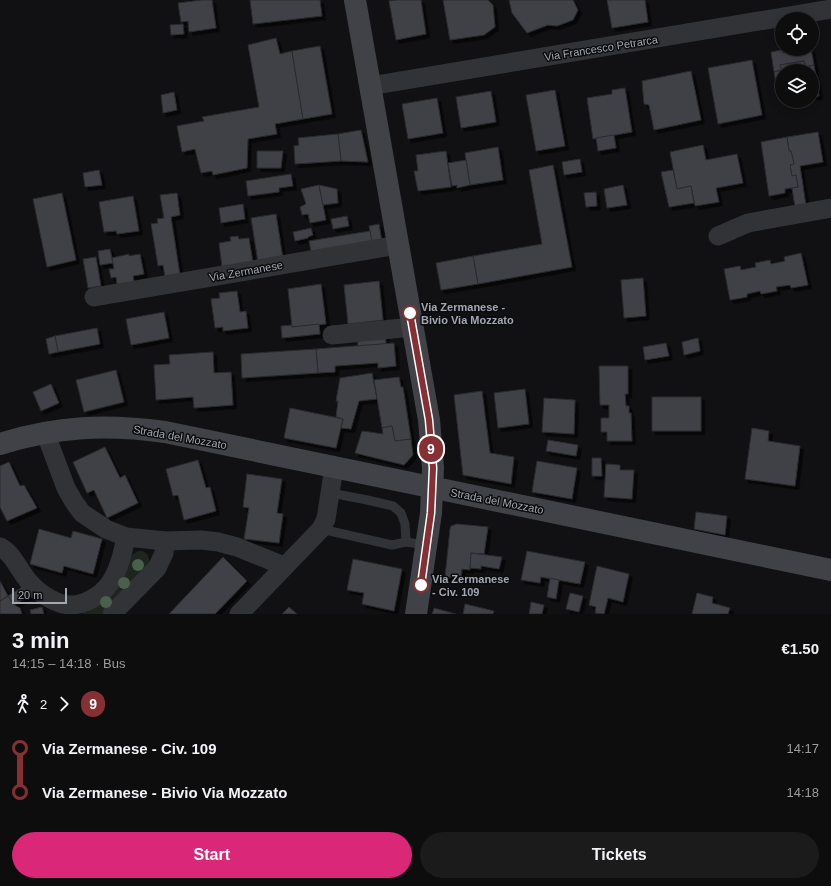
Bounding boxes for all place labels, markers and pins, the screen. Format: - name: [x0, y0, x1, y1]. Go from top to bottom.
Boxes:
- place label: Via Zermanese - Bivio Via Mozzato: [421, 301, 514, 326]
- marker: Via Zermanese - Bivio Via Mozzato: [402, 305, 418, 321]
- place label: Via Zermanese - Civ. 109: [432, 573, 509, 598]
- marker: Via Zermanese - Civ. 109: [413, 577, 429, 593]

